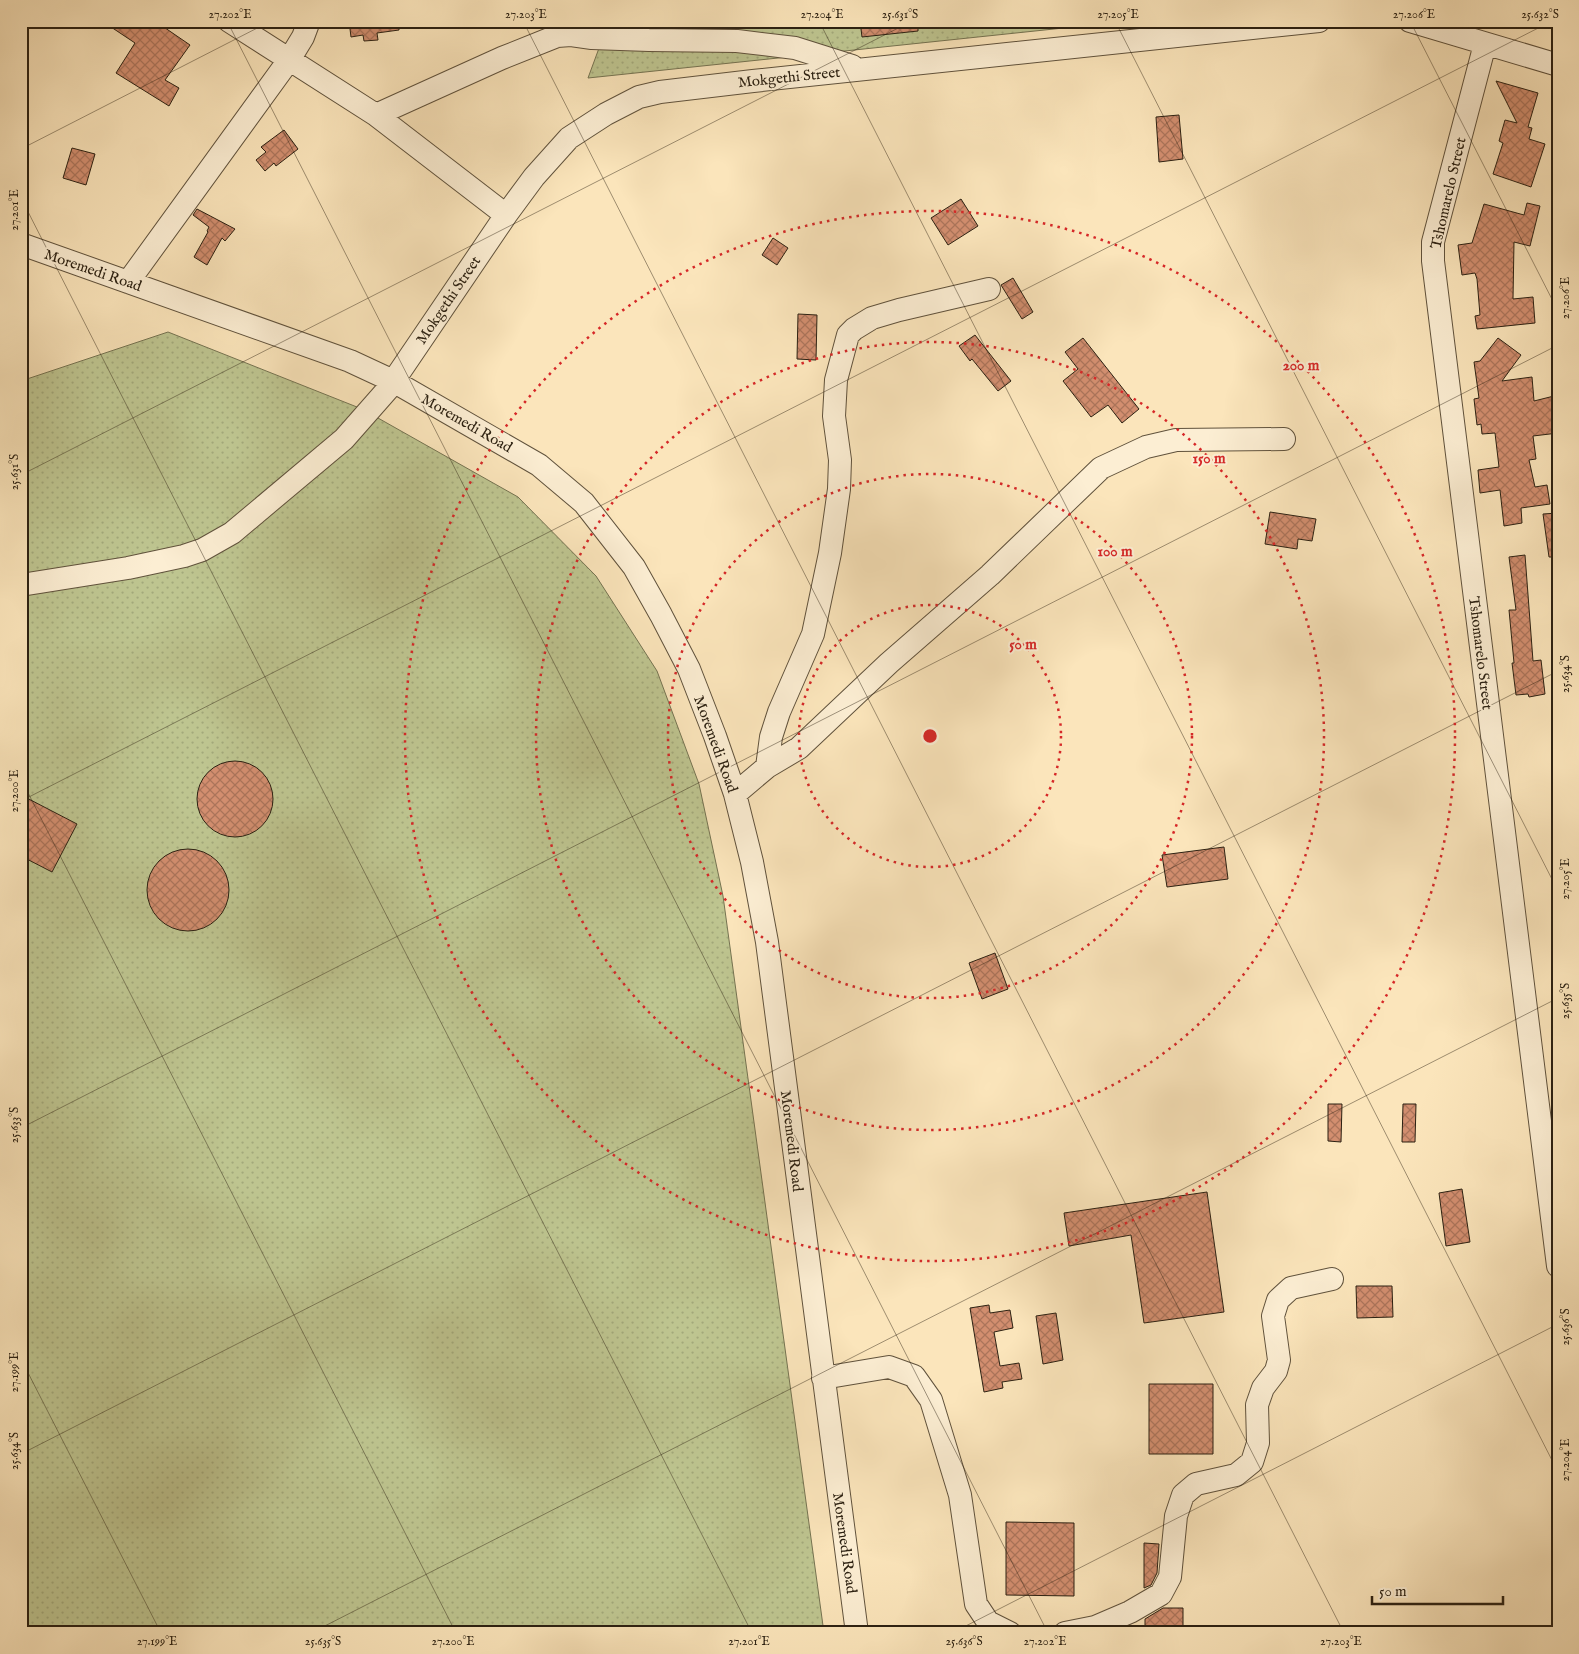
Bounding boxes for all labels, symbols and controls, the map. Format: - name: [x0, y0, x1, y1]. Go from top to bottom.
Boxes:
- text: 27.202°E: [209, 7, 251, 22]
- text: 27.203°E: [505, 7, 547, 22]
- text: 27.204°E: [800, 7, 844, 22]
- text: 25.631°S: [882, 7, 918, 22]
- text: 27.205°E: [1097, 7, 1139, 22]
- text: 27.206°E: [1393, 7, 1435, 22]
- text: 25.632°S: [1521, 7, 1559, 22]
- street label: Mokgethi Street: [737, 63, 841, 92]
- street label: Tshomarelo Street: [1426, 135, 1471, 251]
- text: 27.201°E: [7, 189, 22, 231]
- street label: Moremedi Road: [42, 245, 145, 296]
- street label: Mokgethi Street: [412, 252, 485, 348]
- text: 27.206°E: [1558, 277, 1573, 319]
- text: 200 m: [1283, 356, 1320, 375]
- street label: Moremedi Road: [418, 390, 517, 458]
- text: 150 m: [1192, 449, 1226, 468]
- text: 25.631°S: [7, 454, 22, 490]
- text: 100 m: [1097, 542, 1133, 561]
- street label: Tshomarelo Street: [1464, 595, 1497, 711]
- text: 50 m: [1009, 635, 1037, 654]
- text: 25.634°S: [1558, 655, 1573, 693]
- street label: Moremedi Road: [689, 693, 742, 796]
- centre of rings: [921, 727, 939, 745]
- text: 27.200°E: [7, 769, 22, 813]
- text: 27.205°E: [1558, 858, 1573, 900]
- text: 25.635°S: [1558, 983, 1573, 1019]
- street label: Moremedi Road: [776, 1089, 807, 1194]
- text: 25.633°S: [7, 1107, 22, 1143]
- text: 25.636°S: [1558, 1308, 1573, 1346]
- text: 27.199°E: [7, 1352, 22, 1392]
- text: 25.634°S: [7, 1432, 22, 1470]
- text: 27.204°E: [1558, 1438, 1573, 1482]
- street label: Moremedi Road: [828, 1491, 861, 1596]
- scale bar: [1372, 1574, 1503, 1606]
- text: 50 m: [1379, 1582, 1407, 1601]
- text: 27.199°E: [137, 1634, 177, 1649]
- text: 25.635°S: [305, 1634, 341, 1649]
- text: 27.200°E: [431, 1634, 475, 1649]
- text: 27.201°E: [728, 1634, 770, 1649]
- text: 25.636°S: [945, 1634, 983, 1649]
- text: 27.202°E: [1024, 1634, 1066, 1649]
- text: 27.203°E: [1320, 1634, 1362, 1649]

